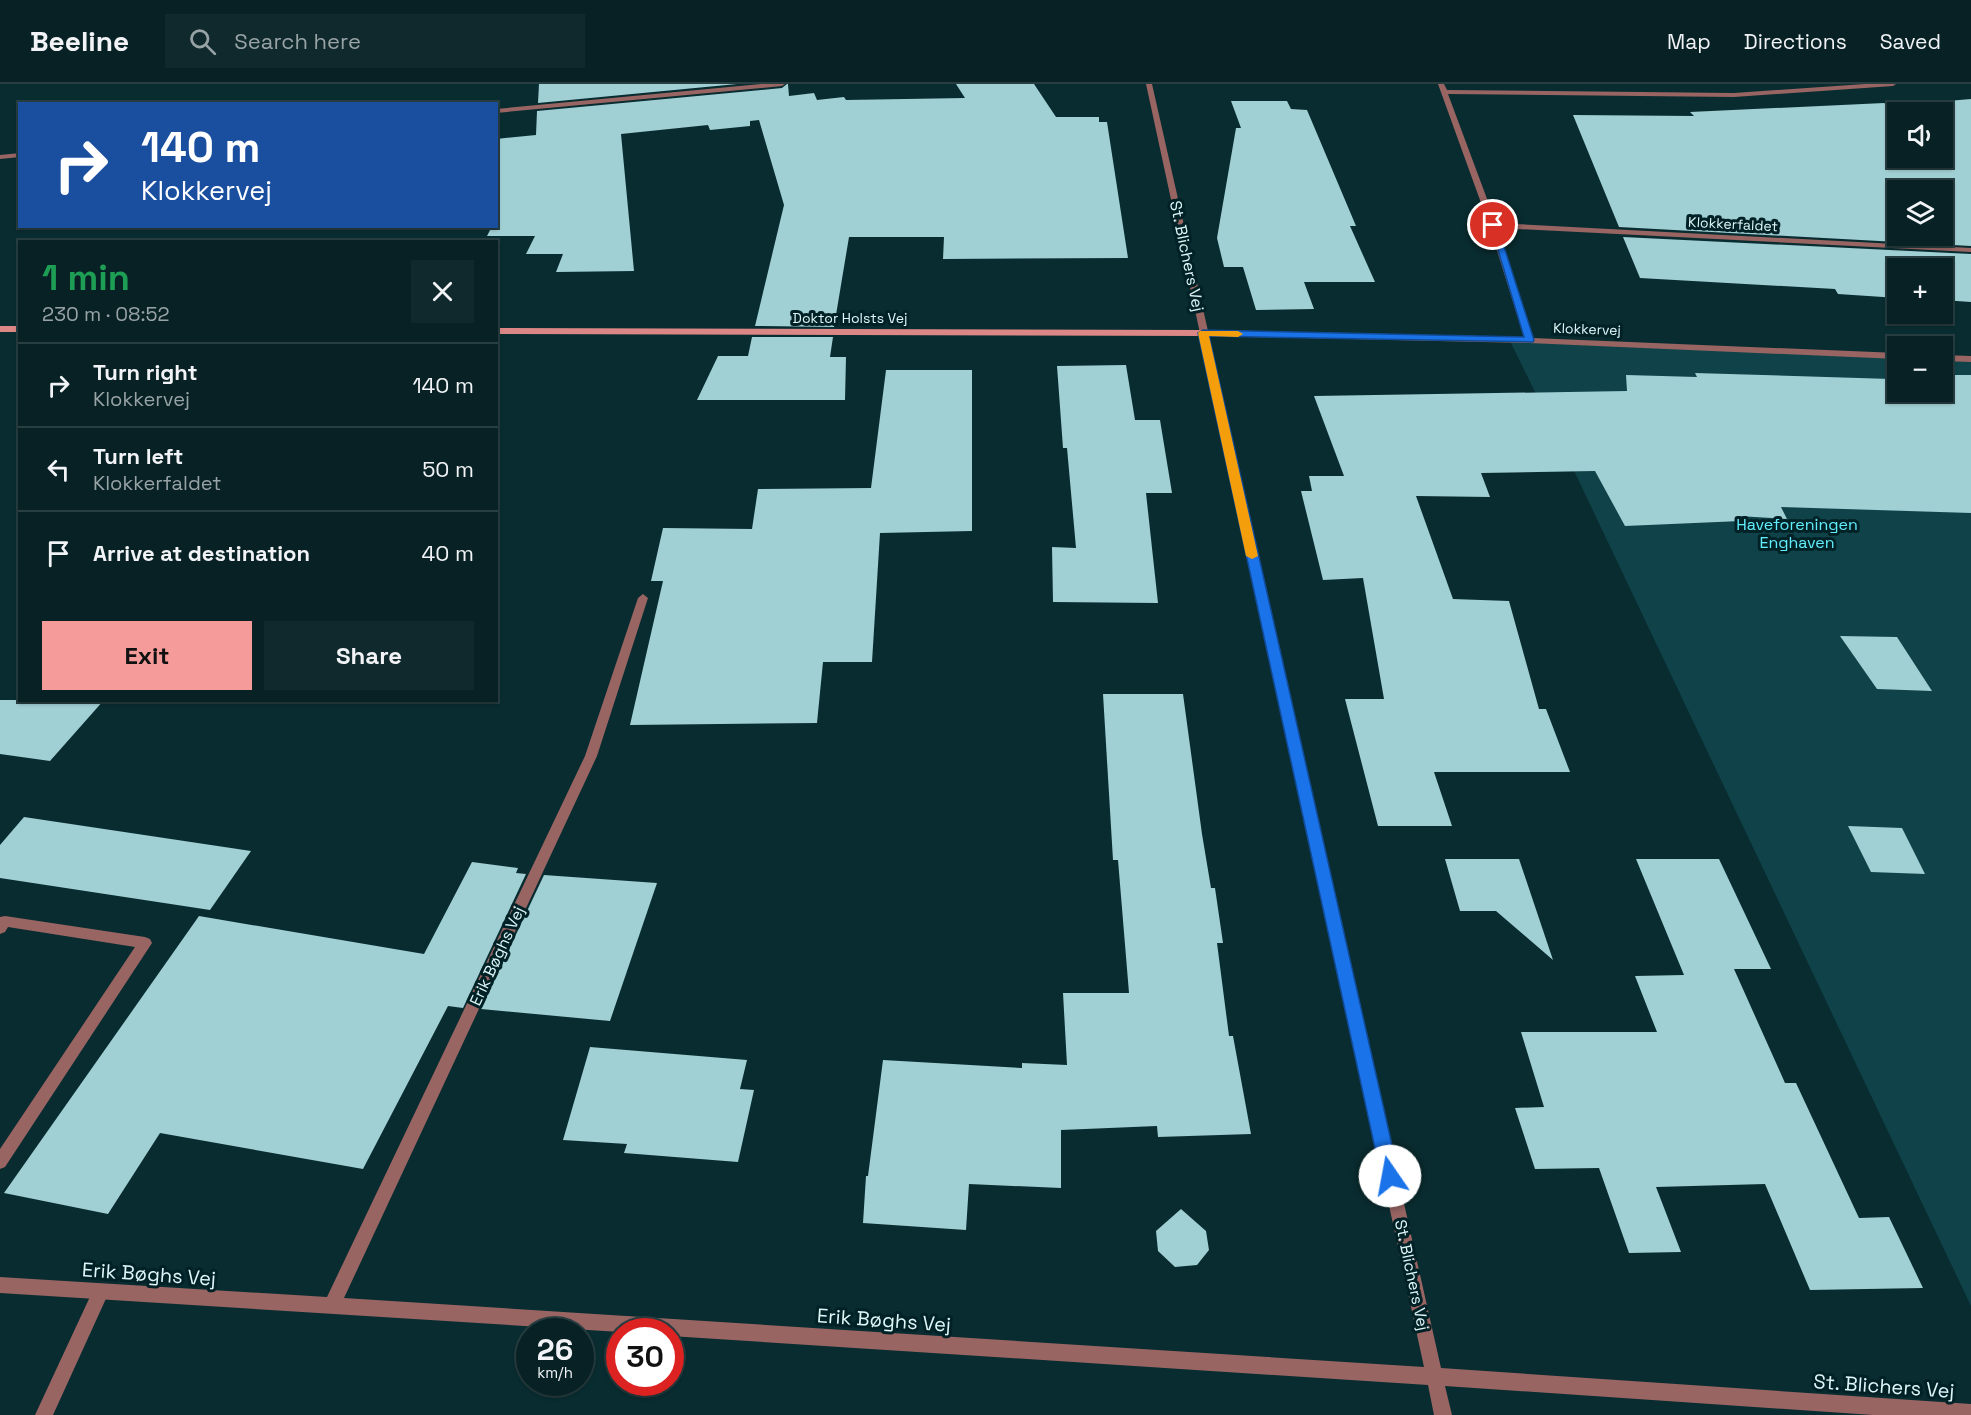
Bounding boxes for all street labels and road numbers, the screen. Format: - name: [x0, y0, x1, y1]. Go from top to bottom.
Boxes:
- street label: St. Blichers Vej: [1165, 199, 1209, 313]
- street label: Klokkerfaldet: [1688, 213, 1778, 235]
- street label: Doktor Holsts Vej: [793, 309, 907, 327]
- street label: Klokkervej: [1553, 319, 1621, 339]
- street label: Erik Bøghs Vej: [465, 903, 529, 1009]
- street label: St. Blichers Vej: [1390, 1218, 1434, 1332]
- street label: Erik Bøghs Vej: [81, 1256, 217, 1292]
- street label: Erik Bøghs Vej: [816, 1302, 952, 1338]
- street label: St. Blichers Vej: [1813, 1368, 1955, 1404]

